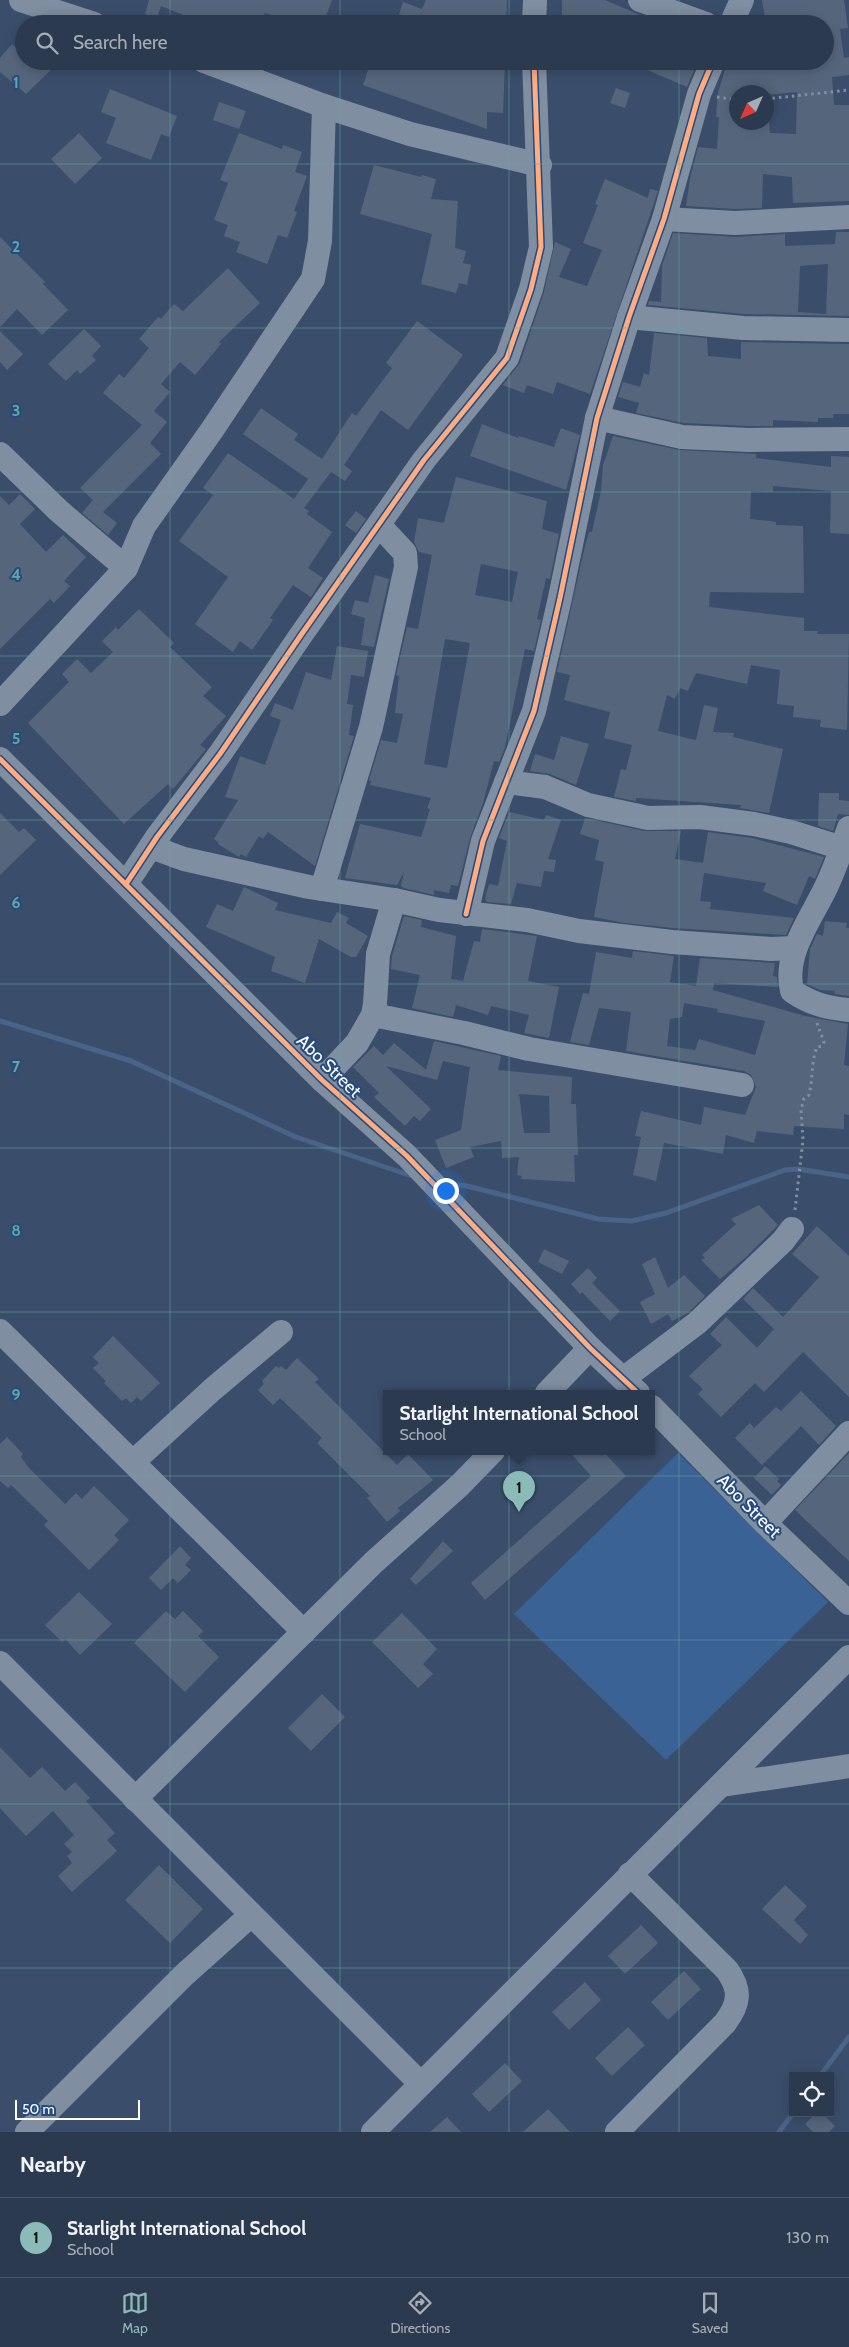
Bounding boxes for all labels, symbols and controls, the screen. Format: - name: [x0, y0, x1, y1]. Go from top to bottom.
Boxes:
- search box: [15, 15, 834, 70]
- icon: search: [33, 29, 61, 57]
- text: Search here: [73, 31, 167, 54]
- text: 1: [13, 73, 19, 92]
- north arrow: [729, 85, 774, 130]
- text: 2: [12, 237, 20, 256]
- text: 3: [12, 401, 20, 420]
- text: 4: [11, 565, 21, 584]
- text: 5: [12, 729, 20, 748]
- text: 6: [12, 893, 21, 912]
- street label: Abo Street: [292, 1030, 366, 1102]
- text: 7: [12, 1057, 21, 1076]
- your location: [433, 1178, 459, 1204]
- text: 8: [11, 1221, 21, 1240]
- text: 9: [12, 1385, 21, 1404]
- popup: [383, 1390, 655, 1455]
- text: Starlight International School: [399, 1402, 639, 1425]
- text: School: [399, 1425, 446, 1444]
- street label: Abo Street: [712, 1469, 786, 1543]
- pin: 1: [503, 1471, 535, 1512]
- map controls: [789, 2072, 834, 2117]
- button: locate: [789, 2072, 834, 2117]
- scale bar: [15, 2097, 140, 2120]
- text: 50 m: [22, 2100, 55, 2118]
- text: Nearby: [20, 2152, 86, 2177]
- text: Starlight International School: [67, 2217, 306, 2240]
- text: 1: [33, 2228, 39, 2247]
- text: 130 m: [786, 2228, 829, 2247]
- text: School: [67, 2240, 114, 2259]
- tab: Map: [121, 2289, 149, 2337]
- tab: Directions: [390, 2289, 450, 2337]
- tab: Saved: [692, 2289, 728, 2337]

